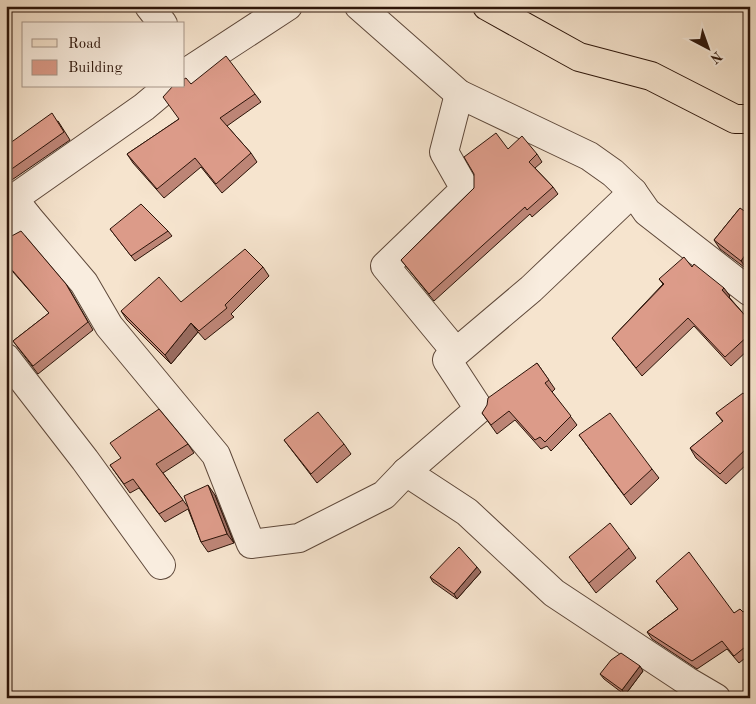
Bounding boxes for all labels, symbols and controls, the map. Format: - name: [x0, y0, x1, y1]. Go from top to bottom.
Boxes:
- legend: [22, 22, 185, 88]
- north arrow: [684, 22, 734, 72]
- text: Road: [68, 37, 102, 52]
- text: N: [707, 48, 725, 66]
- text: Building: [68, 61, 123, 76]

